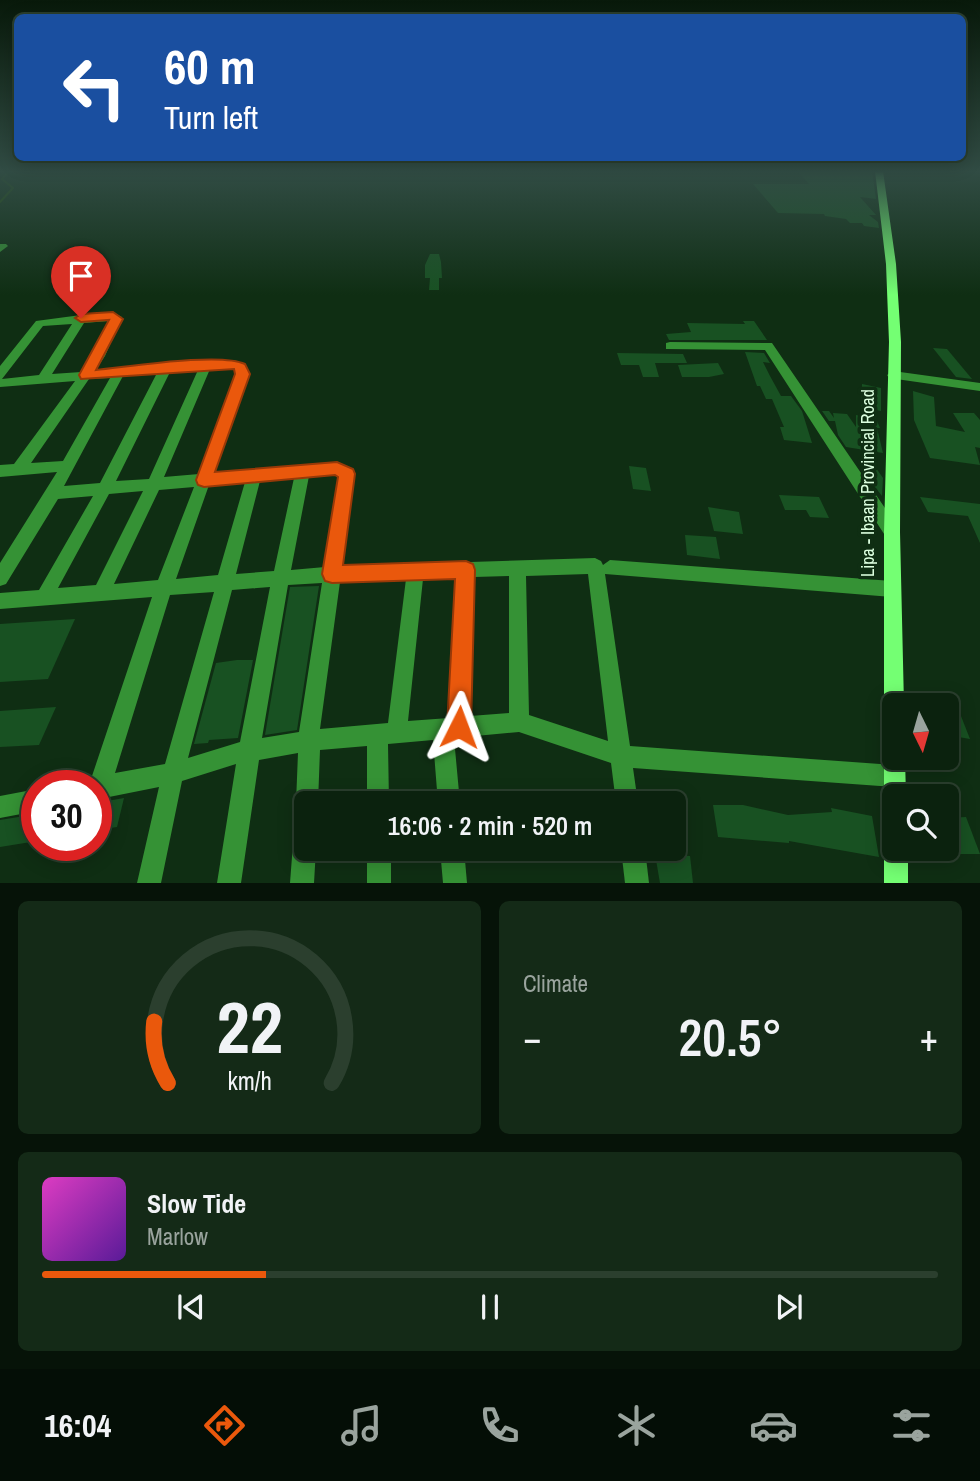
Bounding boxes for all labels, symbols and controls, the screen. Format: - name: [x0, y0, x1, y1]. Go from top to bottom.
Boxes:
- text: 60 m: [164, 33, 256, 99]
- icon: left: [49, 42, 140, 133]
- text: Turn left: [164, 96, 258, 139]
- pin: [51, 246, 111, 318]
- icon: arrive: [62, 257, 100, 295]
- street label: Lipa - Ibaan Provincial Road: [855, 389, 880, 577]
- position arrow: [422, 690, 496, 764]
- north arrow: [882, 693, 959, 770]
- map controls: [882, 693, 959, 861]
- speed limit sign: 30: [21, 770, 112, 861]
- button: search: [882, 784, 959, 861]
- text: 16:06 · 2 min · 520 m: [388, 808, 592, 843]
- text: Climate: [523, 968, 588, 999]
- text: 22: [216, 979, 283, 1077]
- text: 20.5°: [679, 1002, 782, 1072]
- text: −: [523, 1012, 541, 1063]
- text: +: [920, 1012, 938, 1063]
- text: km/h: [227, 1064, 272, 1098]
- text: Slow Tide: [147, 1186, 246, 1221]
- text: Marlow: [147, 1221, 208, 1252]
- icon: previous: [172, 1288, 210, 1326]
- icon: pause: [471, 1288, 509, 1326]
- icon: next: [770, 1288, 808, 1326]
- icon: directions: [200, 1401, 249, 1450]
- icon: music: [337, 1401, 386, 1450]
- icon: phone: [475, 1401, 524, 1450]
- icon: climate: [612, 1401, 661, 1450]
- icon: car: [749, 1401, 798, 1450]
- icon: filters: [887, 1401, 936, 1450]
- text: 16:04: [44, 1404, 111, 1447]

